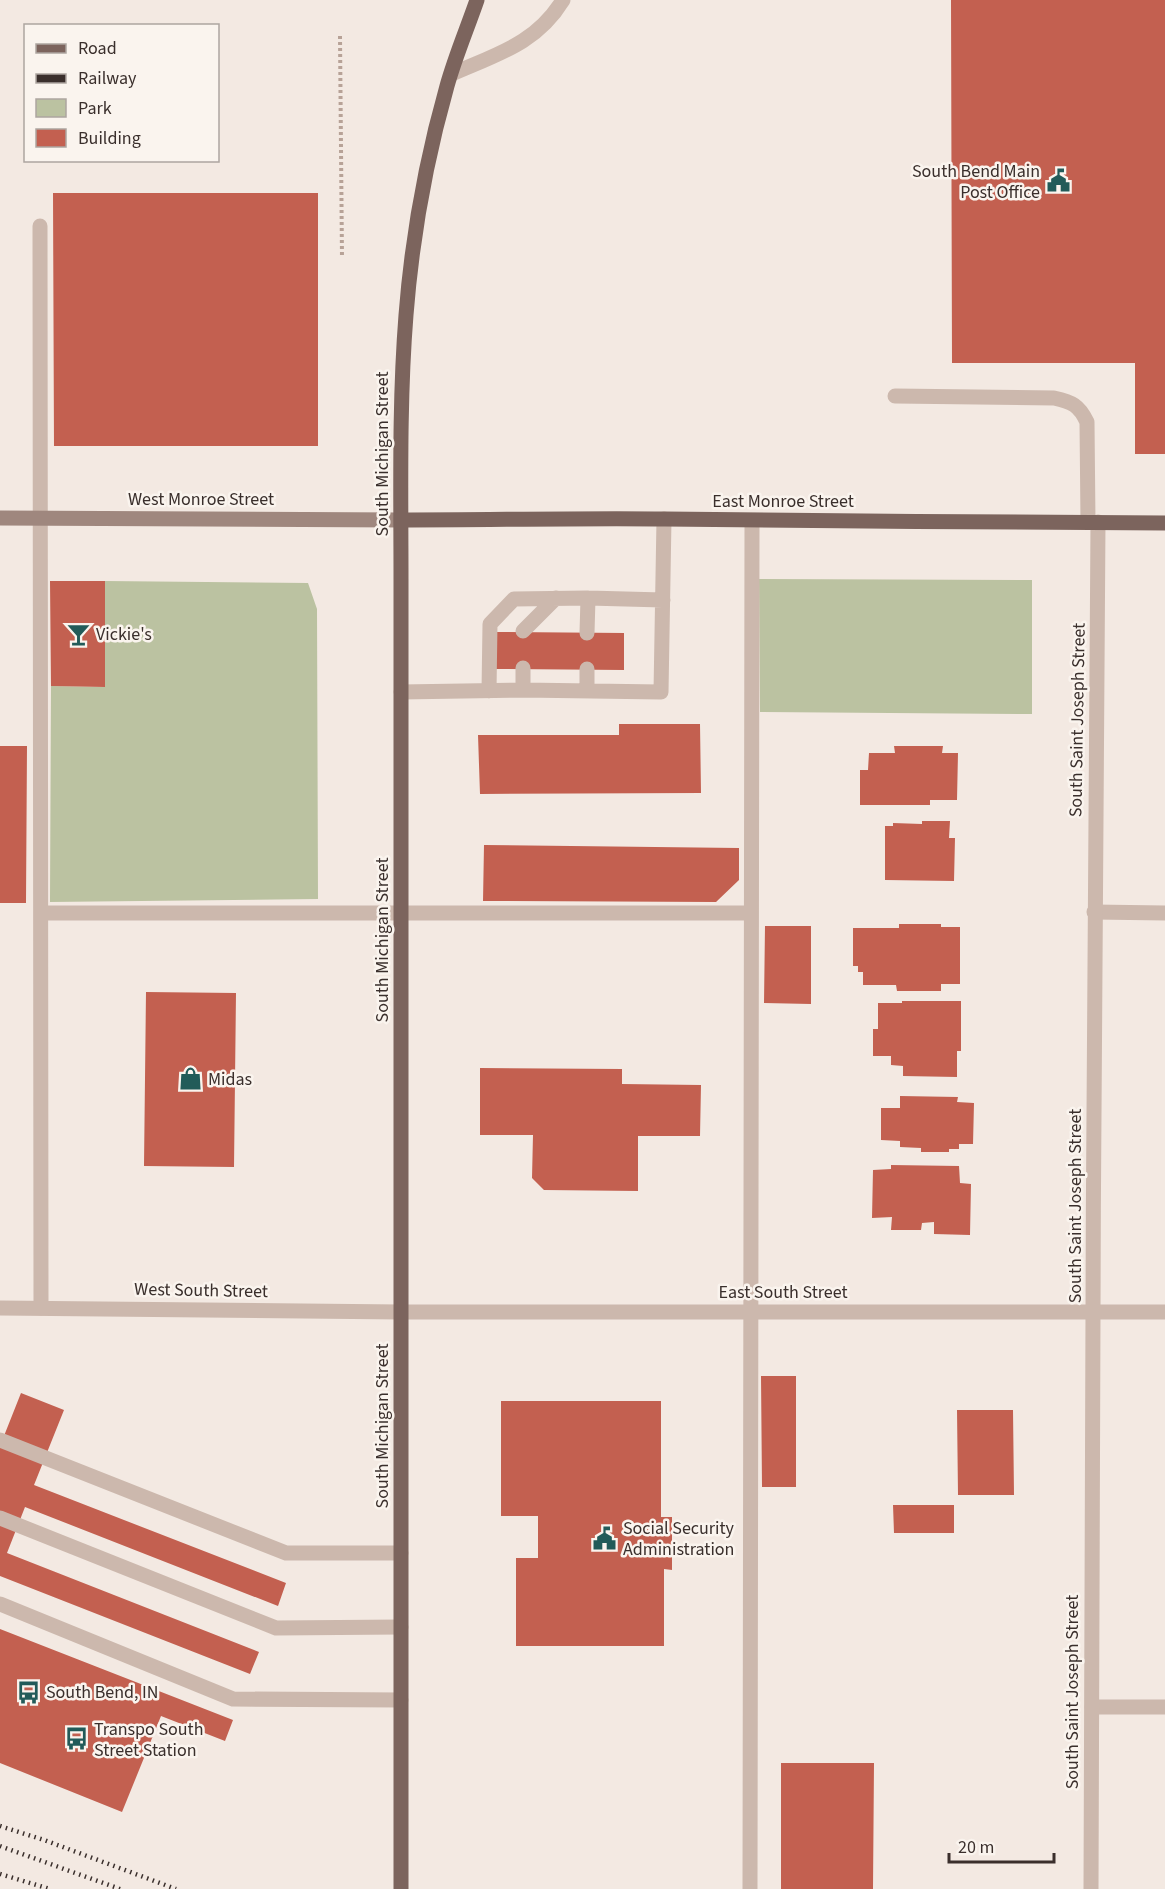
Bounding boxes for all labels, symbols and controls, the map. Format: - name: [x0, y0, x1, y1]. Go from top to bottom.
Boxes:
- legend: [24, 24, 219, 162]
- text: Road: [78, 36, 117, 61]
- text: Railway: [78, 66, 137, 91]
- text: Park: [78, 96, 112, 121]
- text: Building: [78, 126, 141, 151]
- place label: South Bend Main Post Office: [912, 159, 1040, 205]
- public building icon: South Bend Main Post Office: [1045, 168, 1071, 194]
- street label: South Michigan Street: [370, 372, 395, 536]
- street label: West Monroe Street: [128, 487, 274, 512]
- street label: East Monroe Street: [712, 489, 854, 514]
- bar icon: Vickie's: [65, 621, 91, 647]
- place label: Vickie's: [96, 622, 152, 647]
- street label: South Saint Joseph Street: [1063, 623, 1092, 818]
- street label: South Michigan Street: [370, 858, 395, 1022]
- shop icon: Midas: [177, 1066, 203, 1092]
- place label: Midas: [208, 1067, 252, 1092]
- street label: South Saint Joseph Street: [1063, 1109, 1088, 1303]
- street label: West South Street: [134, 1277, 268, 1304]
- street label: East South Street: [718, 1280, 848, 1305]
- street label: South Michigan Street: [370, 1344, 395, 1508]
- place label: Social Security Administration: [623, 1516, 735, 1562]
- public building icon: Social Security Administration: [592, 1525, 618, 1551]
- street label: South Saint Joseph Street: [1060, 1595, 1085, 1789]
- bus stop icon: South Bend, IN: [15, 1679, 41, 1705]
- place label: South Bend, IN: [46, 1680, 158, 1705]
- place label: Transpo South Street Station: [94, 1717, 203, 1763]
- bus stop icon: Transpo South Street Station: [63, 1726, 89, 1752]
- scale bar: [949, 1826, 1054, 1864]
- text: 20 m: [958, 1835, 994, 1860]

